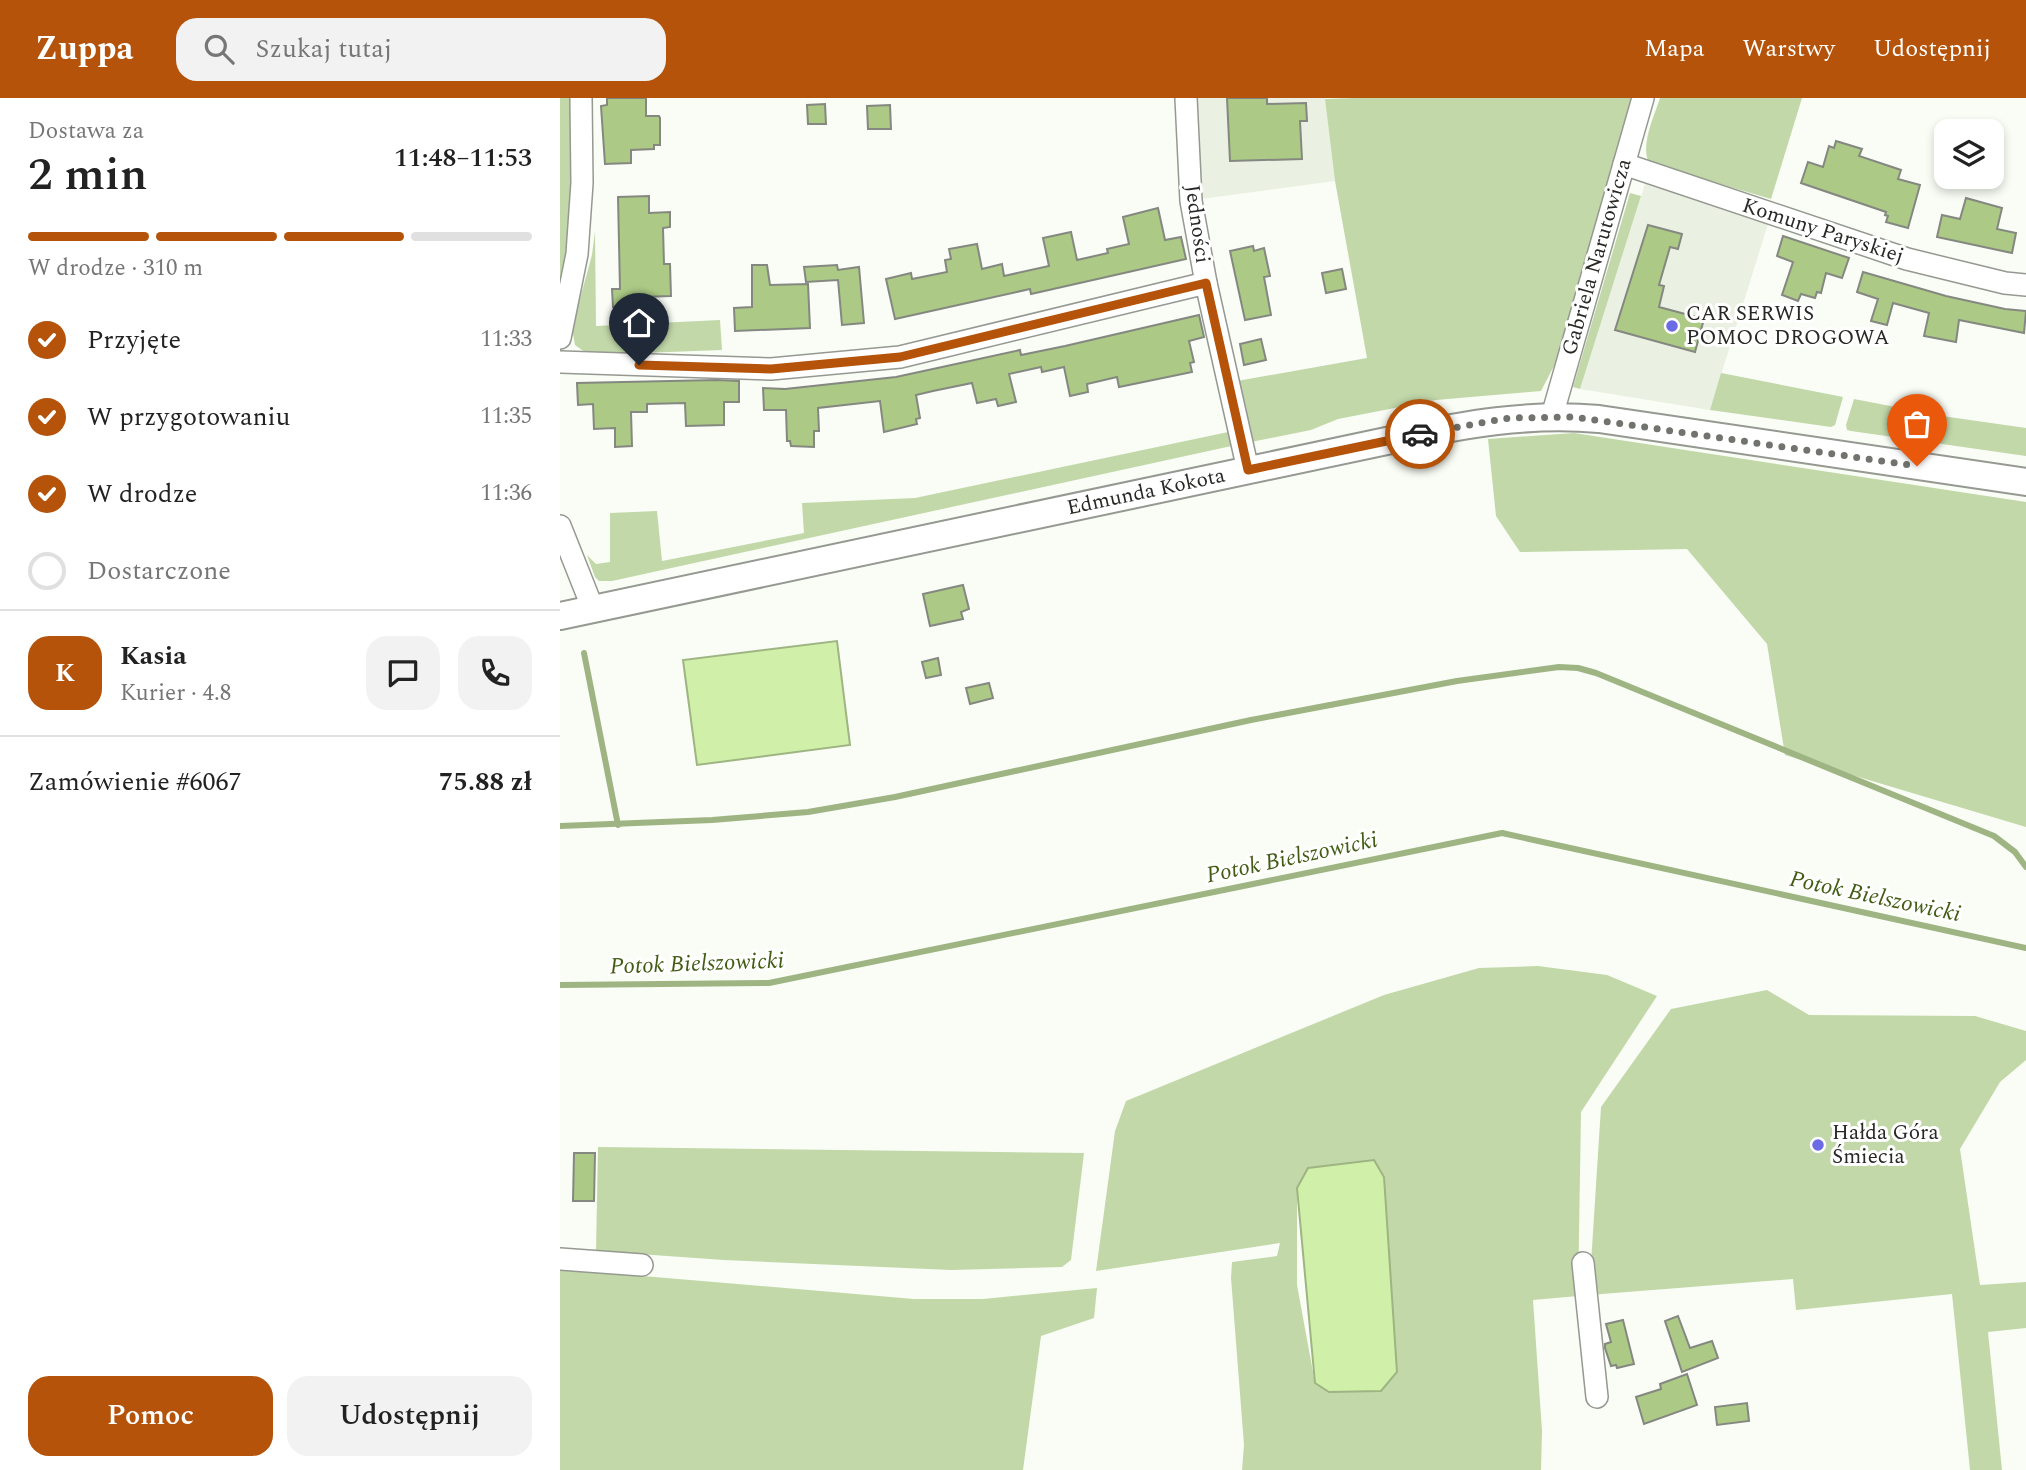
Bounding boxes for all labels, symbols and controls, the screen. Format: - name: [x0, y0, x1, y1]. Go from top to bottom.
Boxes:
- search box: [176, 18, 666, 81]
- text: Zuppa: [35, 24, 134, 74]
- text: Szukaj tutaj: [256, 29, 392, 69]
- icon: search: [200, 30, 238, 68]
- text: Mapa: [1644, 31, 1704, 67]
- text: Warstwy: [1742, 31, 1835, 67]
- text: Udostępnij: [1873, 31, 1991, 67]
- text: Dostawa za: [28, 114, 144, 149]
- map controls: [1934, 119, 2004, 189]
- button: layers: [1934, 119, 2004, 189]
- text: 11:48–11:53: [394, 138, 532, 178]
- text: 2 min: [28, 140, 147, 210]
- street label: Gabriela Narutowicza: [1554, 154, 1641, 359]
- street label: Jedności: [1176, 183, 1218, 265]
- street label: Komuny Paryskiej: [1738, 190, 1908, 272]
- text: W drodze · 310 m: [28, 251, 203, 286]
- pin: [609, 293, 669, 365]
- place label: CAR SERWIS POMOC DROGOWA: [1686, 298, 1890, 354]
- icon: home: [620, 304, 658, 342]
- marker: CAR SERWIS POMOC DROGOWA: [1664, 318, 1680, 334]
- text: Przyjęte: [87, 320, 181, 360]
- icon: check: [28, 321, 66, 359]
- text: 11:33: [480, 322, 532, 357]
- pin: [1887, 394, 1947, 466]
- text: W przygotowaniu: [87, 397, 290, 437]
- icon: check: [28, 398, 66, 436]
- text: 11:35: [480, 399, 532, 434]
- courier: [1385, 399, 1455, 469]
- icon: bag: [1898, 405, 1936, 443]
- icon: car: [1401, 415, 1439, 453]
- street label: Edmunda Kokota: [1064, 459, 1229, 524]
- text: W drodze: [87, 474, 197, 514]
- icon: check: [28, 475, 66, 513]
- text: 11:36: [480, 476, 532, 511]
- text: Dostarczone: [87, 551, 231, 591]
- text: Kasia: [120, 636, 187, 676]
- button: chat: [366, 636, 440, 710]
- button: phone: [458, 636, 532, 710]
- text: K: [55, 653, 75, 693]
- text: Kurier · 4.8: [120, 676, 231, 711]
- text: Zamówienie #6067: [28, 762, 241, 802]
- text: 75.88 zł: [439, 762, 532, 802]
- water label: Potok Bielszowicki: [1203, 823, 1381, 893]
- water label: Potok Bielszowicki: [1786, 862, 1964, 932]
- water label: Potok Bielszowicki: [609, 943, 785, 985]
- place label: Hałda Góra Śmiecia: [1832, 1117, 1940, 1173]
- marker: Hałda Góra Śmiecia: [1810, 1137, 1826, 1153]
- button: Pomoc: [28, 1376, 273, 1456]
- button: Udostępnij: [287, 1376, 532, 1456]

